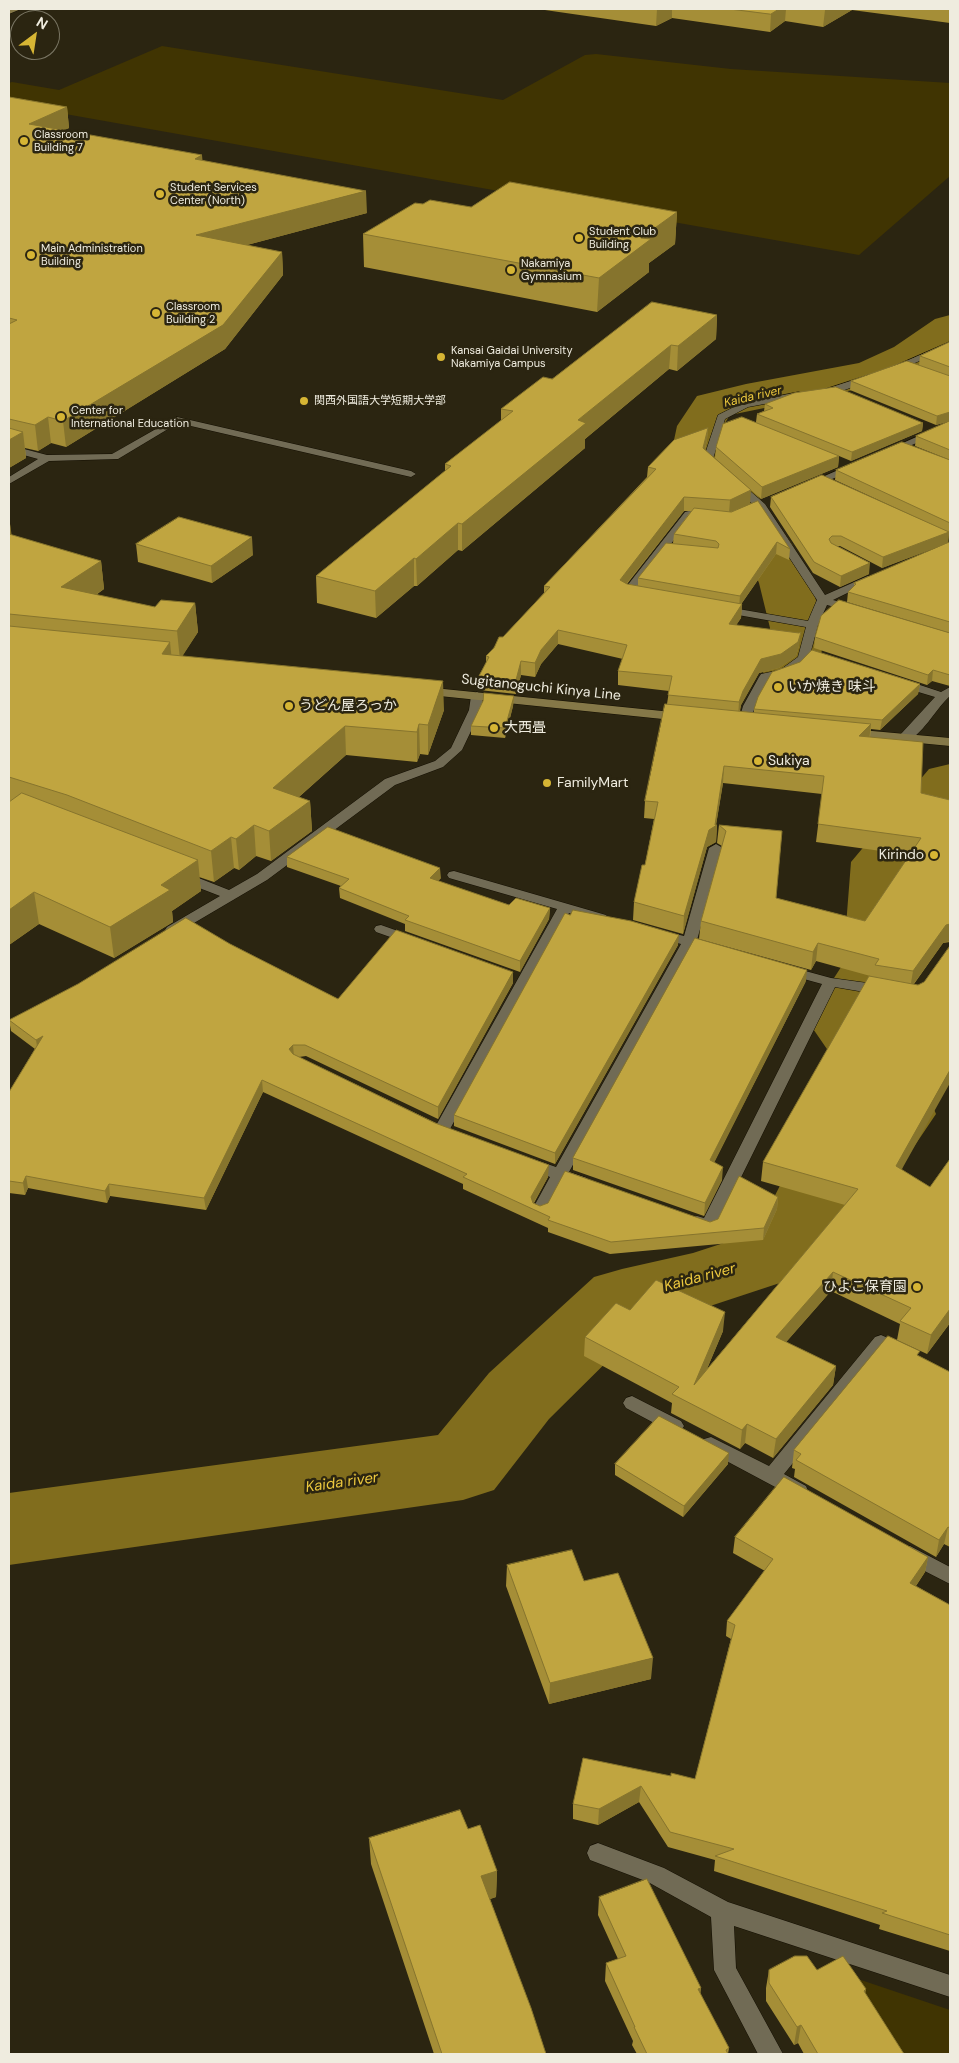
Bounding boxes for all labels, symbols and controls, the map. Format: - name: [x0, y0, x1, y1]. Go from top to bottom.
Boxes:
- north arrow: [10, 10, 60, 60]
- text: N: [33, 13, 51, 33]
- place label: Classroom Building 7: [34, 128, 88, 154]
- marker: Classroom Building 7: [18, 135, 30, 147]
- place label: Student Services Center (North): [170, 181, 257, 207]
- marker: Student Services Center (North): [154, 188, 166, 200]
- place label: Student Club Building: [589, 225, 656, 251]
- marker: Student Club Building: [573, 232, 585, 244]
- place label: Main Administration Building: [41, 242, 143, 268]
- marker: Main Administration Building: [25, 249, 37, 261]
- place label: Nakamiya Gymnasium: [521, 257, 582, 283]
- marker: Nakamiya Gymnasium: [505, 264, 517, 276]
- place label: Classroom Building 2: [166, 300, 220, 326]
- marker: Classroom Building 2: [150, 307, 162, 319]
- place label: Kansai Gaidai University Nakamiya Campus: [451, 344, 573, 370]
- marker: Kansai Gaidai University Nakamiya Campus: [435, 351, 447, 363]
- water label: Kaida river: [723, 383, 783, 411]
- place label: 関西外国語大学短期大学部: [314, 394, 446, 408]
- marker: 関西外国語大学短期大学部: [298, 395, 310, 407]
- place label: Center for International Education: [71, 404, 189, 430]
- marker: Center for International Education: [55, 411, 67, 423]
- street label: Sugitanoguchi Kinya Line: [460, 671, 622, 705]
- place label: いか焼き 味斗: [788, 679, 876, 695]
- marker: いか焼き 味斗: [772, 681, 784, 693]
- place label: うどん屋ろっか: [299, 698, 397, 714]
- marker: うどん屋ろっか: [283, 700, 295, 712]
- place label: 大西畳: [504, 720, 546, 736]
- marker: 大西畳: [488, 722, 500, 734]
- place label: Sukiya: [768, 753, 810, 769]
- marker: Sukiya: [752, 755, 764, 767]
- place label: FamilyMart: [557, 775, 628, 791]
- marker: FamilyMart: [541, 777, 553, 789]
- place label: Kirindo: [879, 847, 924, 863]
- marker: Kirindo: [928, 849, 940, 861]
- water label: Kaida river: [662, 1260, 738, 1296]
- place label: ひよこ保育園: [823, 1279, 907, 1295]
- marker: ひよこ保育園: [911, 1281, 923, 1293]
- water label: Kaida river: [304, 1469, 380, 1497]

